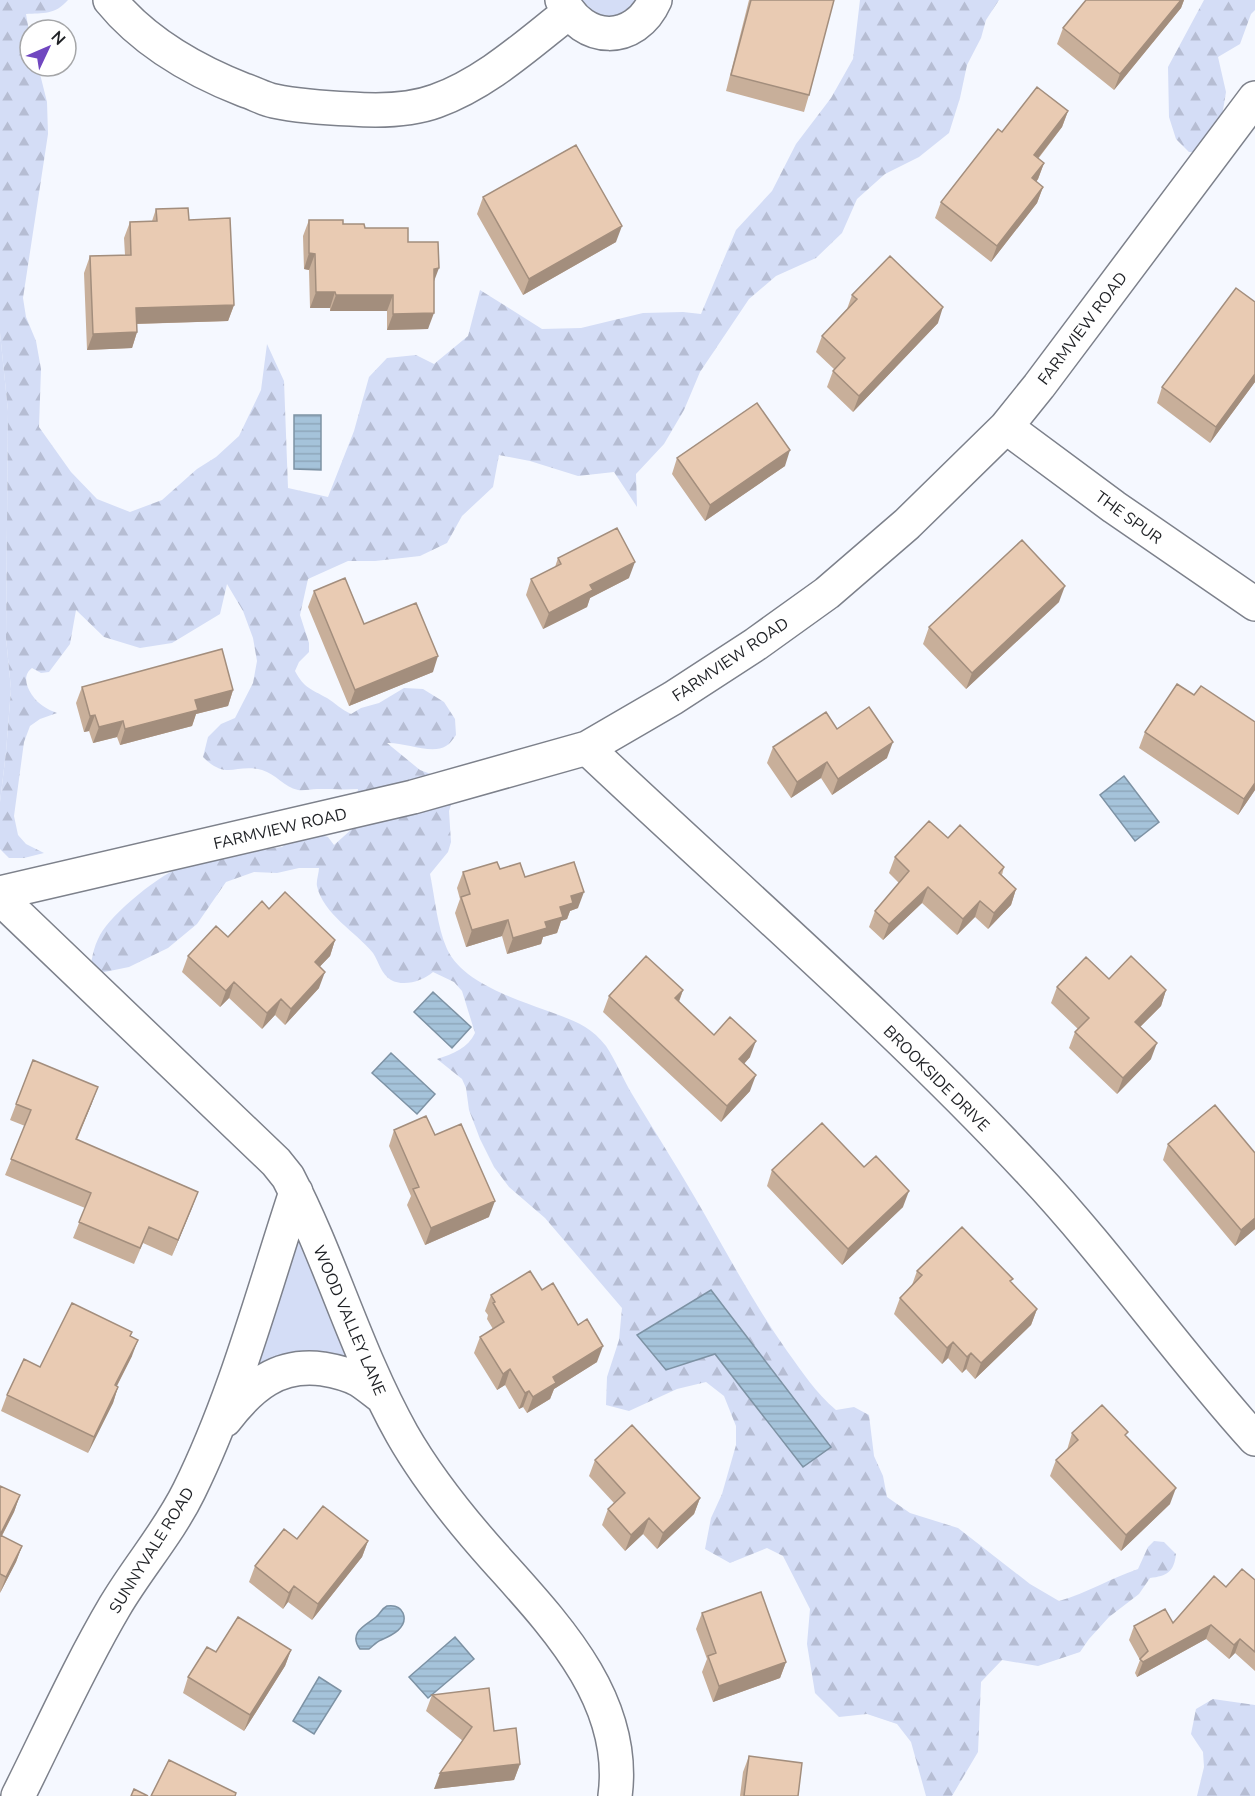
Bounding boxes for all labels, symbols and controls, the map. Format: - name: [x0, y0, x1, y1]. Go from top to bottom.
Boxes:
- north arrow: [18, 18, 78, 78]
- text: N: [46, 26, 70, 50]
- street label: FARMVIEW ROAD: [1033, 268, 1133, 390]
- street label: THE SPUR: [1091, 486, 1166, 550]
- street label: FARMVIEW ROAD: [668, 613, 793, 707]
- street label: FARMVIEW ROAD: [211, 803, 349, 855]
- street label: BROOKSIDE DRIVE: [878, 1021, 994, 1137]
- street label: WOOD VALLEY LANE: [307, 1242, 391, 1399]
- street label: SUNNYVALE ROAD: [104, 1483, 200, 1618]

